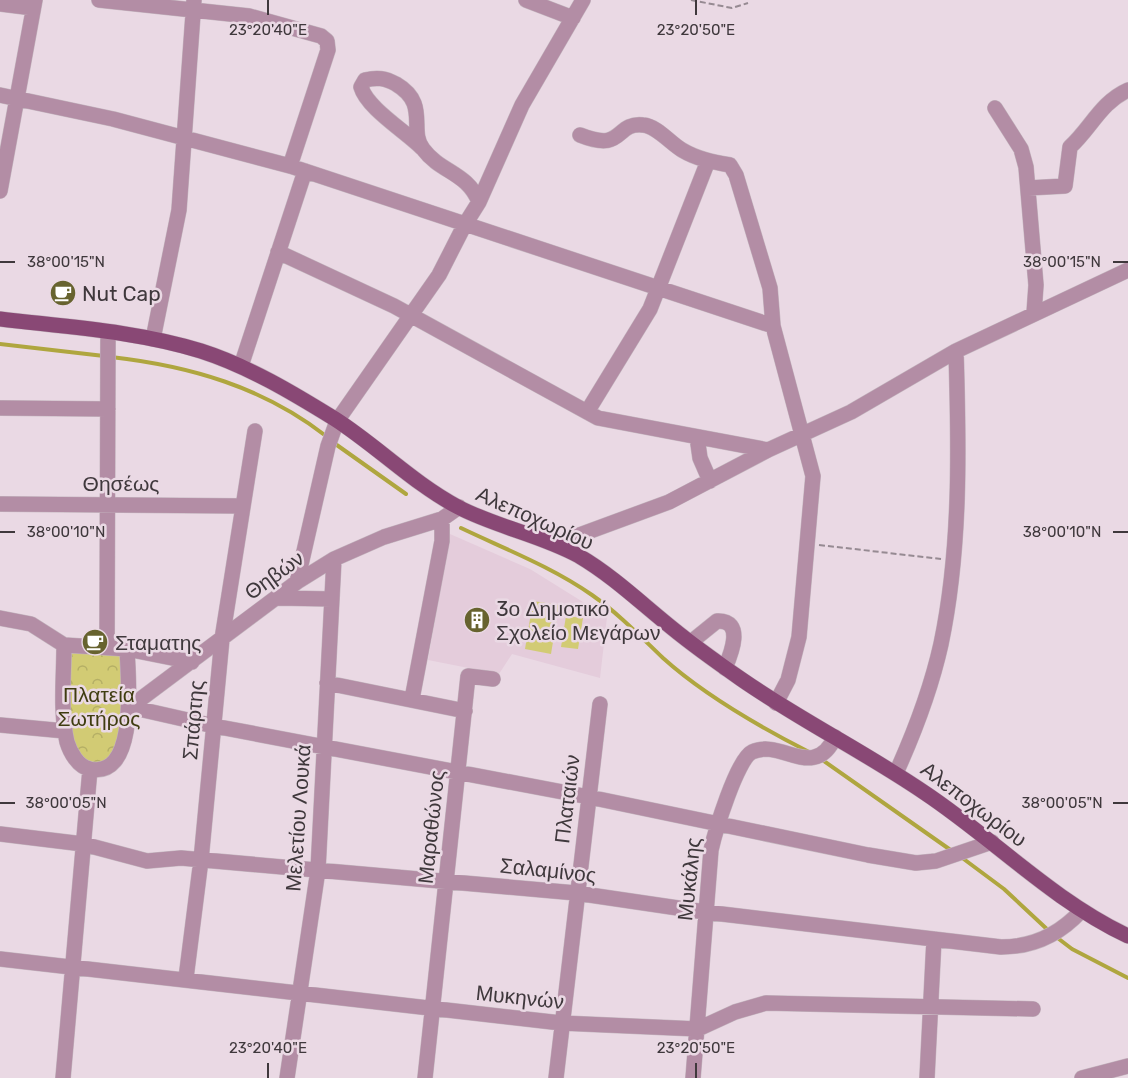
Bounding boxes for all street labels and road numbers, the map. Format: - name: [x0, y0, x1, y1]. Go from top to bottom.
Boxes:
- street label: Θησέως: [83, 471, 159, 496]
- street label: Αλεποχωρίου: [472, 481, 598, 555]
- street label: Θηβών: [240, 545, 308, 605]
- street label: Σπάρτης: [177, 679, 209, 761]
- street label: Μελετίου Λουκά: [280, 744, 316, 892]
- street label: Πλαταιών: [549, 753, 585, 845]
- street label: Αλεποχωρίου: [916, 756, 1032, 852]
- street label: Μαραθώνος: [413, 769, 449, 885]
- street label: Μυκάλης: [672, 836, 706, 922]
- street label: Σαλαμίνος: [499, 853, 597, 887]
- street label: Μυκηνών: [475, 980, 565, 1014]

